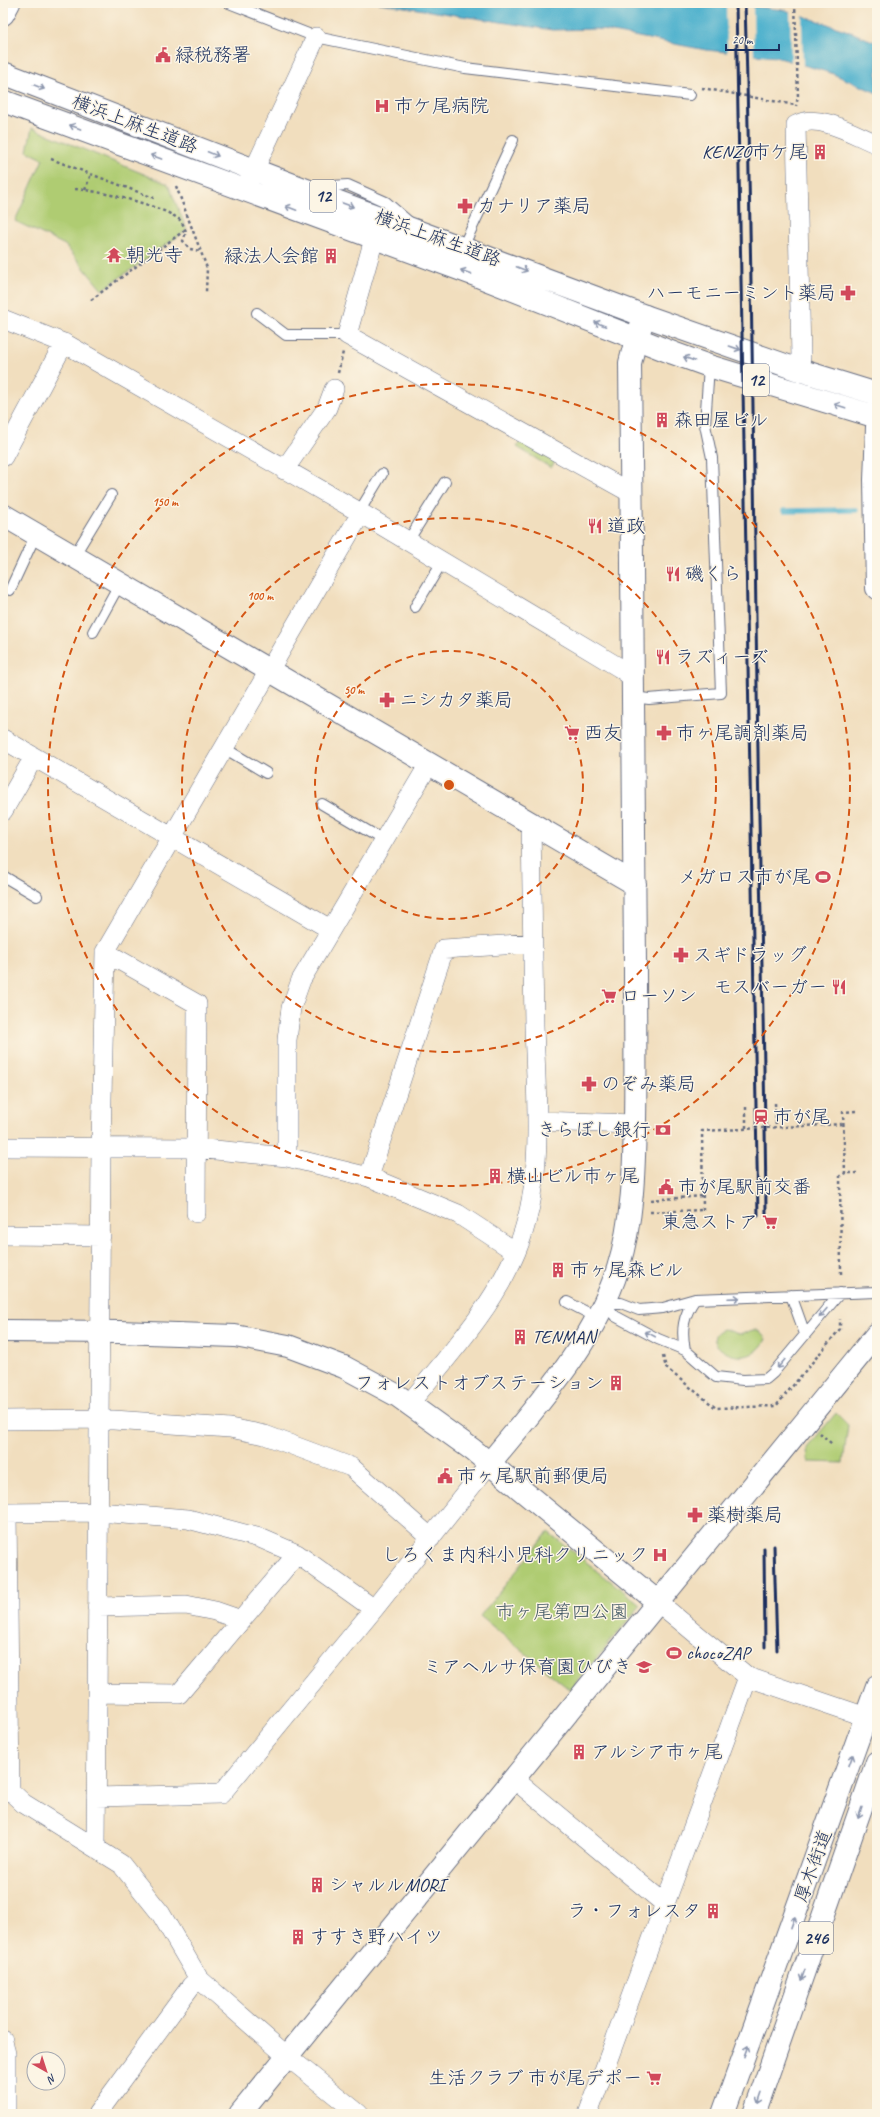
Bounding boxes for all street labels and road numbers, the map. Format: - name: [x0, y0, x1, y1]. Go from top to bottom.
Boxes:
- street label: 横浜上麻生道路: [69, 89, 201, 159]
- road number: 12: [310, 180, 336, 212]
- street label: 横浜上麻生道路: [371, 204, 505, 272]
- road number: 12: [743, 364, 769, 396]
- street label: 厚木街道: [789, 1826, 837, 1906]
- road number: 246: [799, 1922, 833, 1954]

